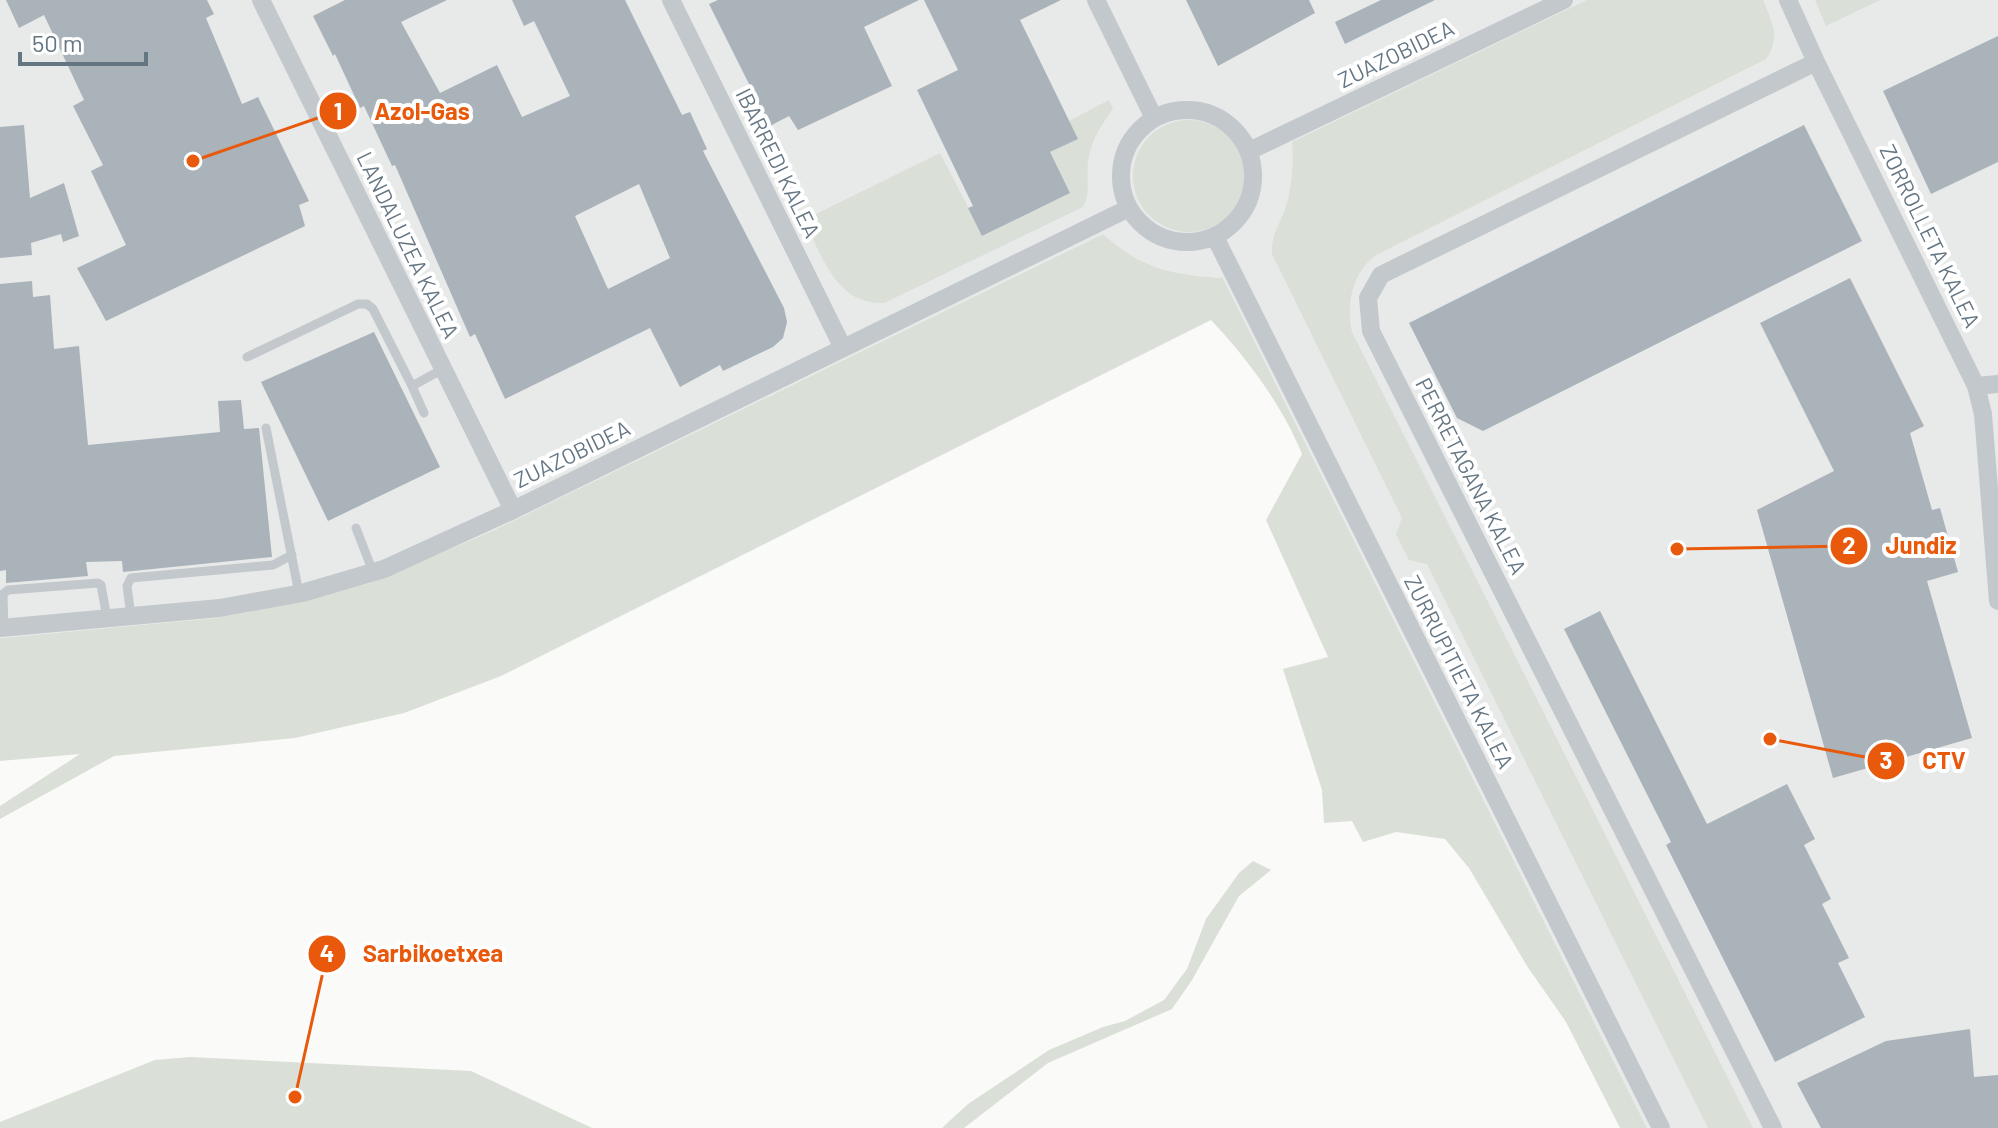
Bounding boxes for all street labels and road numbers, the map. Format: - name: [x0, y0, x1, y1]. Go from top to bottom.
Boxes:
- street label: ZUAZOBIDEA: [1333, 14, 1458, 92]
- street label: IBARREDI KALEA: [732, 84, 826, 241]
- street label: ZORROLLETA KALEA: [1875, 140, 1986, 331]
- street label: LANDALUZEA KALEA: [352, 147, 465, 342]
- street label: PERRETAGANA KALEA: [1411, 373, 1533, 578]
- street label: ZUAZOBIDEA: [509, 414, 634, 492]
- street label: ZURRUPITIETA KALEA: [1400, 571, 1520, 773]

